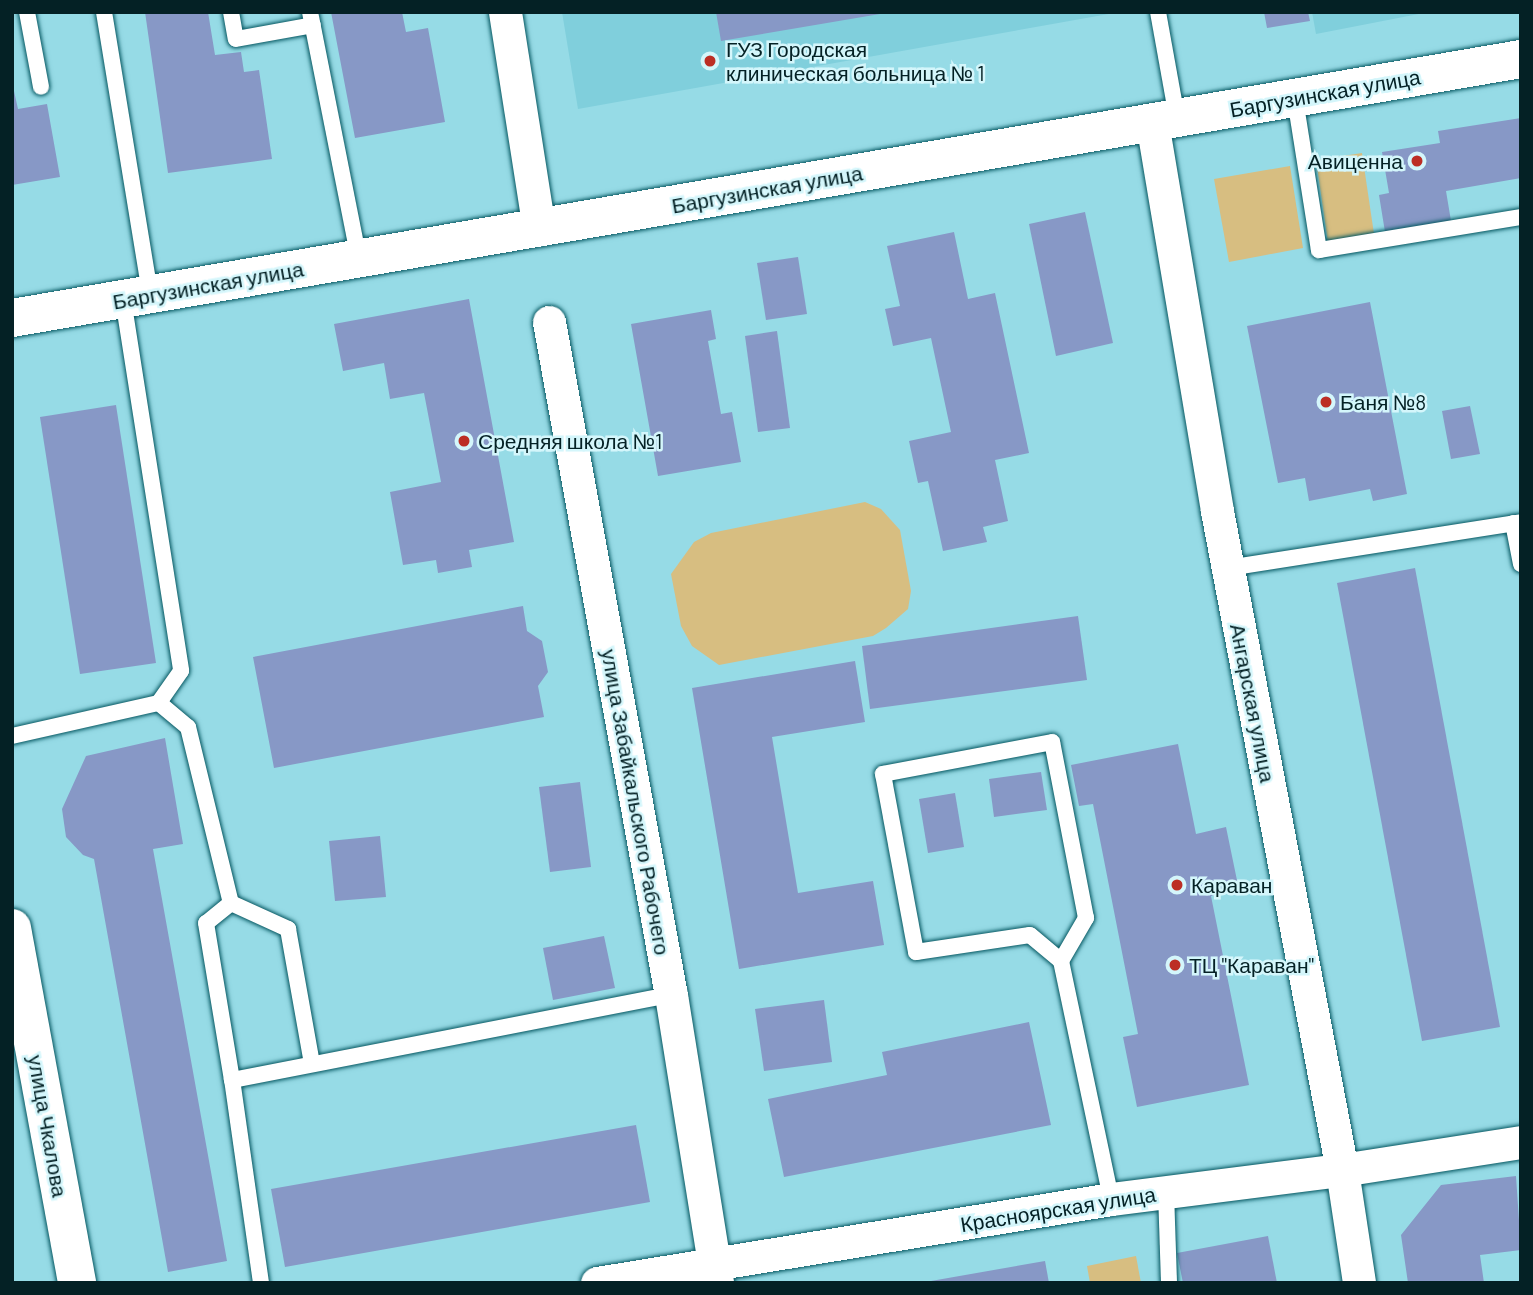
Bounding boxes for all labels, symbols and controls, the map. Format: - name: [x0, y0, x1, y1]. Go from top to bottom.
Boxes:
- place label: ГУЗ Городская клиническая больница № 1: [726, 36, 985, 86]
- marker: ГУЗ Городская клиническая больница № 1: [700, 51, 720, 71]
- street label: Баргузинская улица: [1228, 64, 1422, 122]
- place label: Авиценна: [1308, 148, 1403, 174]
- marker: Авиценна: [1409, 153, 1425, 169]
- street label: Баргузинская улица: [670, 160, 864, 218]
- street label: Баргузинская улица: [111, 256, 305, 314]
- place label: Баня №8: [1340, 389, 1426, 415]
- marker: Баня №8: [1318, 394, 1334, 410]
- place label: Средняя школа №1: [478, 428, 662, 454]
- marker: Средняя школа №1: [456, 433, 472, 449]
- street label: Ангарская улица: [1225, 621, 1281, 785]
- street label: улица Забайкальского Рабочего: [597, 647, 675, 957]
- place label: Караван: [1191, 872, 1272, 898]
- marker: Караван: [1169, 877, 1185, 893]
- place label: ТЦ "Караван": [1189, 952, 1314, 978]
- marker: ТЦ "Караван": [1167, 957, 1183, 973]
- street label: улица Чкалова: [23, 1053, 73, 1199]
- street label: Красноярская улица: [958, 1181, 1158, 1237]

